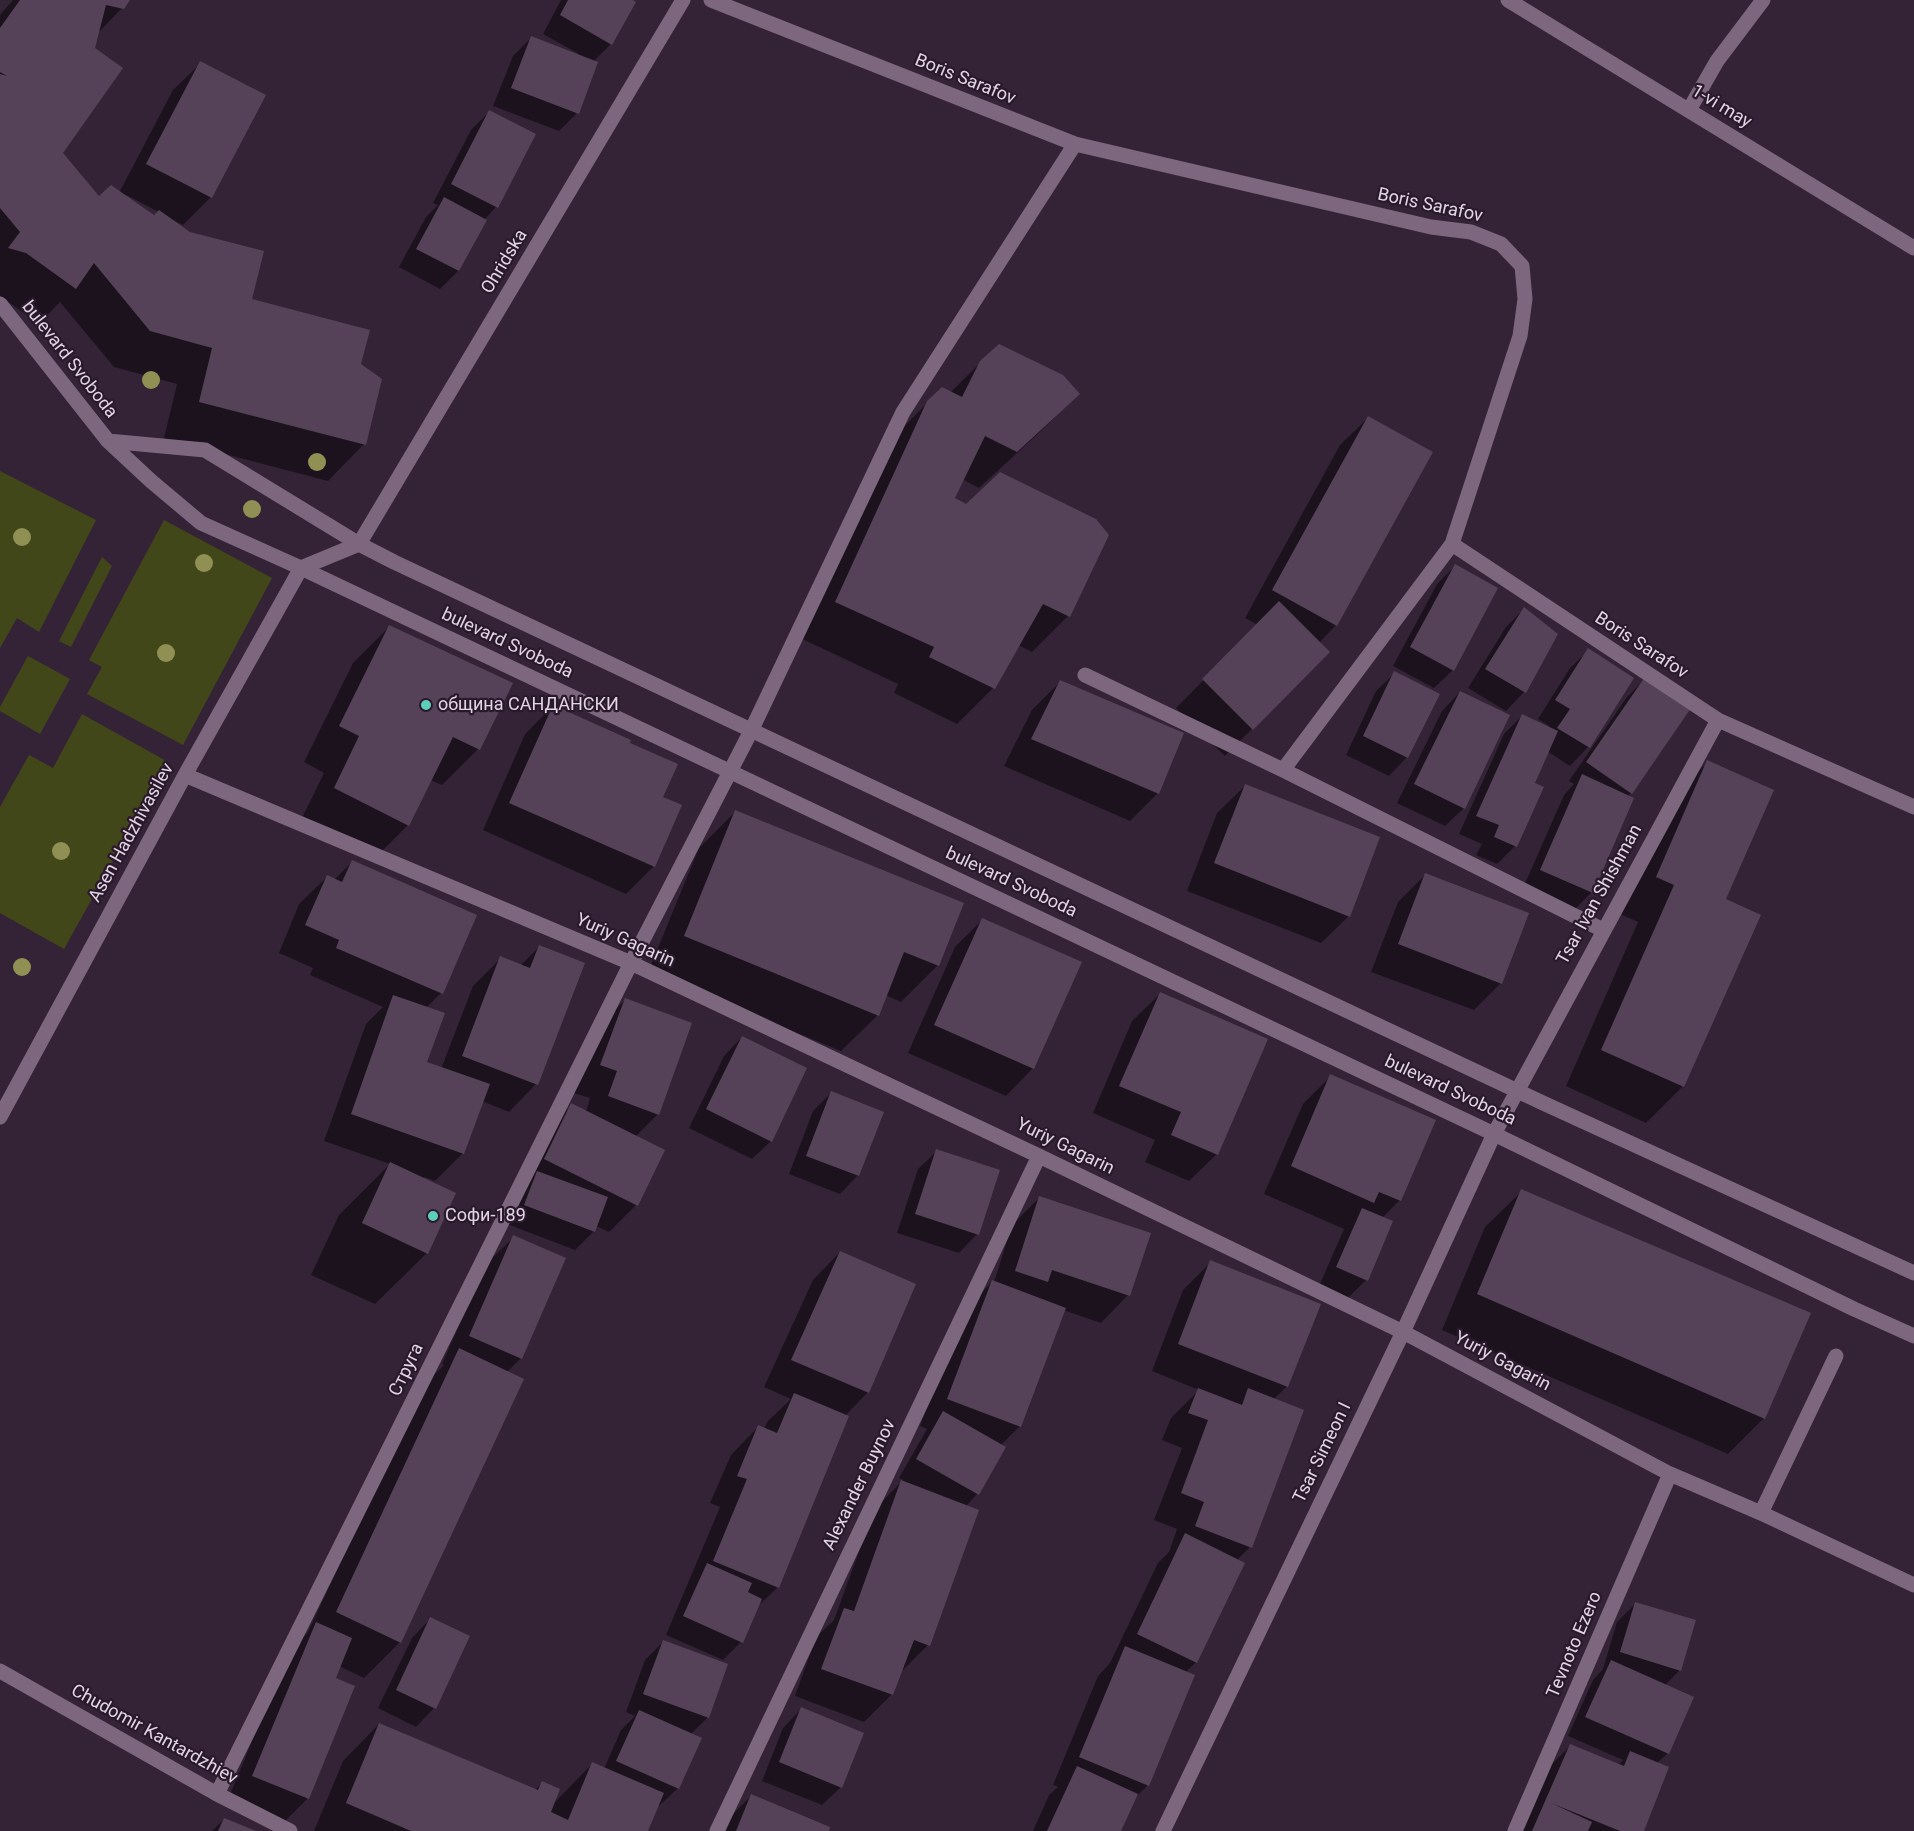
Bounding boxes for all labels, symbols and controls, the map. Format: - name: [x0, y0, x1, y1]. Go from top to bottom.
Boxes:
- street label: Boris Sarafov: [911, 50, 1019, 110]
- street label: 1-vi may: [1687, 81, 1755, 133]
- street label: Boris Sarafov: [1376, 184, 1484, 228]
- street label: Ohridska: [477, 226, 533, 298]
- street label: bulevard Svoboda: [17, 297, 121, 423]
- street label: bulevard Svoboda: [438, 604, 576, 684]
- street label: Boris Sarafov: [1590, 608, 1692, 684]
- place label: община САНДАНСКИ: [438, 694, 619, 716]
- marker: община САНДАНСКИ: [419, 698, 433, 712]
- street label: Asen Hadzhivasilev: [85, 760, 179, 906]
- street label: Tsar Ivan Shishman: [1553, 821, 1647, 969]
- street label: bulevard Svoboda: [942, 843, 1080, 923]
- street label: Yuriy Gagarin: [572, 910, 678, 972]
- street label: bulevard Svoboda: [1381, 1051, 1519, 1131]
- street label: Yuriy Gagarin: [1013, 1114, 1117, 1180]
- place label: Софи-189: [445, 1205, 526, 1227]
- marker: Софи-189: [426, 1209, 440, 1223]
- street label: Yuriy Gagarin: [1450, 1328, 1554, 1396]
- street label: Струга: [385, 1340, 429, 1400]
- street label: Tsar Simeon I: [1289, 1399, 1357, 1507]
- street label: Alexander Buynov: [819, 1416, 901, 1554]
- street label: Tevnoto Ezero: [1543, 1589, 1607, 1701]
- street label: Chudomir Kantardzhiev: [67, 1680, 241, 1790]

